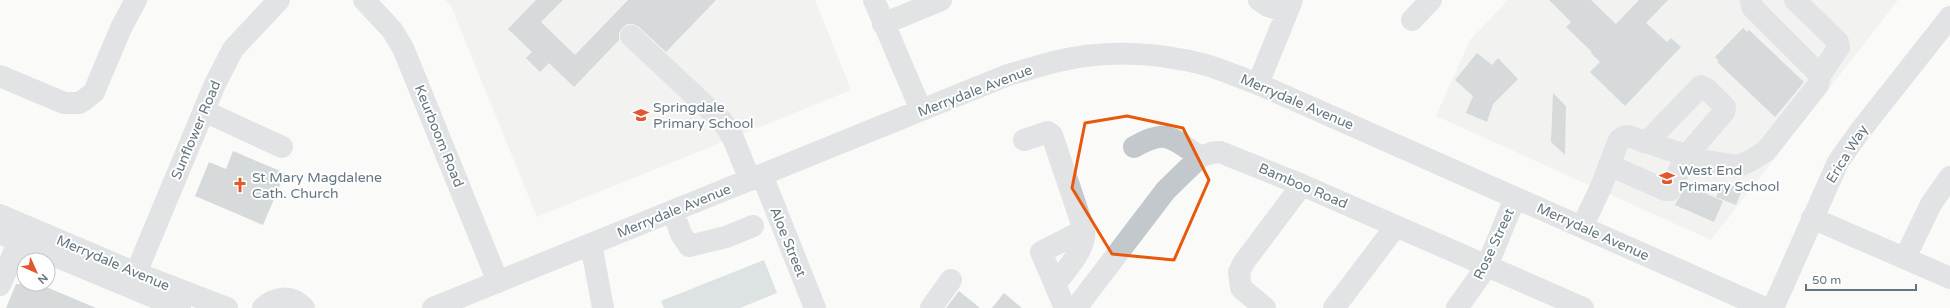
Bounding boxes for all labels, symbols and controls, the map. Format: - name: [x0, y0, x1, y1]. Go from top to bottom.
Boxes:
- street label: Merrydale Avenue: [915, 61, 1035, 121]
- street label: Merrydale Avenue: [1238, 70, 1356, 134]
- street label: Sunflower Road: [168, 78, 224, 182]
- street label: Keurboom Road: [411, 82, 467, 190]
- place label: Springdale Primary School: [653, 99, 754, 132]
- school or university icon: Springdale Primary School: [632, 106, 650, 124]
- street label: Erica Way: [1822, 121, 1872, 186]
- street label: Bamboo Road: [1256, 160, 1350, 212]
- place label: West End Primary School: [1679, 162, 1780, 195]
- place label: St Mary Magdalene Cath. Church: [252, 169, 382, 202]
- school or university icon: West End Primary School: [1658, 169, 1676, 187]
- church icon: St Mary Magdalene Cath. Church: [231, 176, 249, 194]
- street label: Merrydale Avenue: [615, 180, 733, 242]
- street label: Merrydale Avenue: [1534, 200, 1652, 264]
- street label: Aloe Street: [766, 205, 810, 280]
- street label: Rose Street: [1470, 205, 1518, 282]
- street label: Merrydale Avenue: [54, 231, 172, 295]
- north arrow: [16, 252, 56, 292]
- scale bar: [1806, 266, 1916, 292]
- text: N: [35, 271, 50, 286]
- text: 50 m: [1812, 273, 1841, 287]

